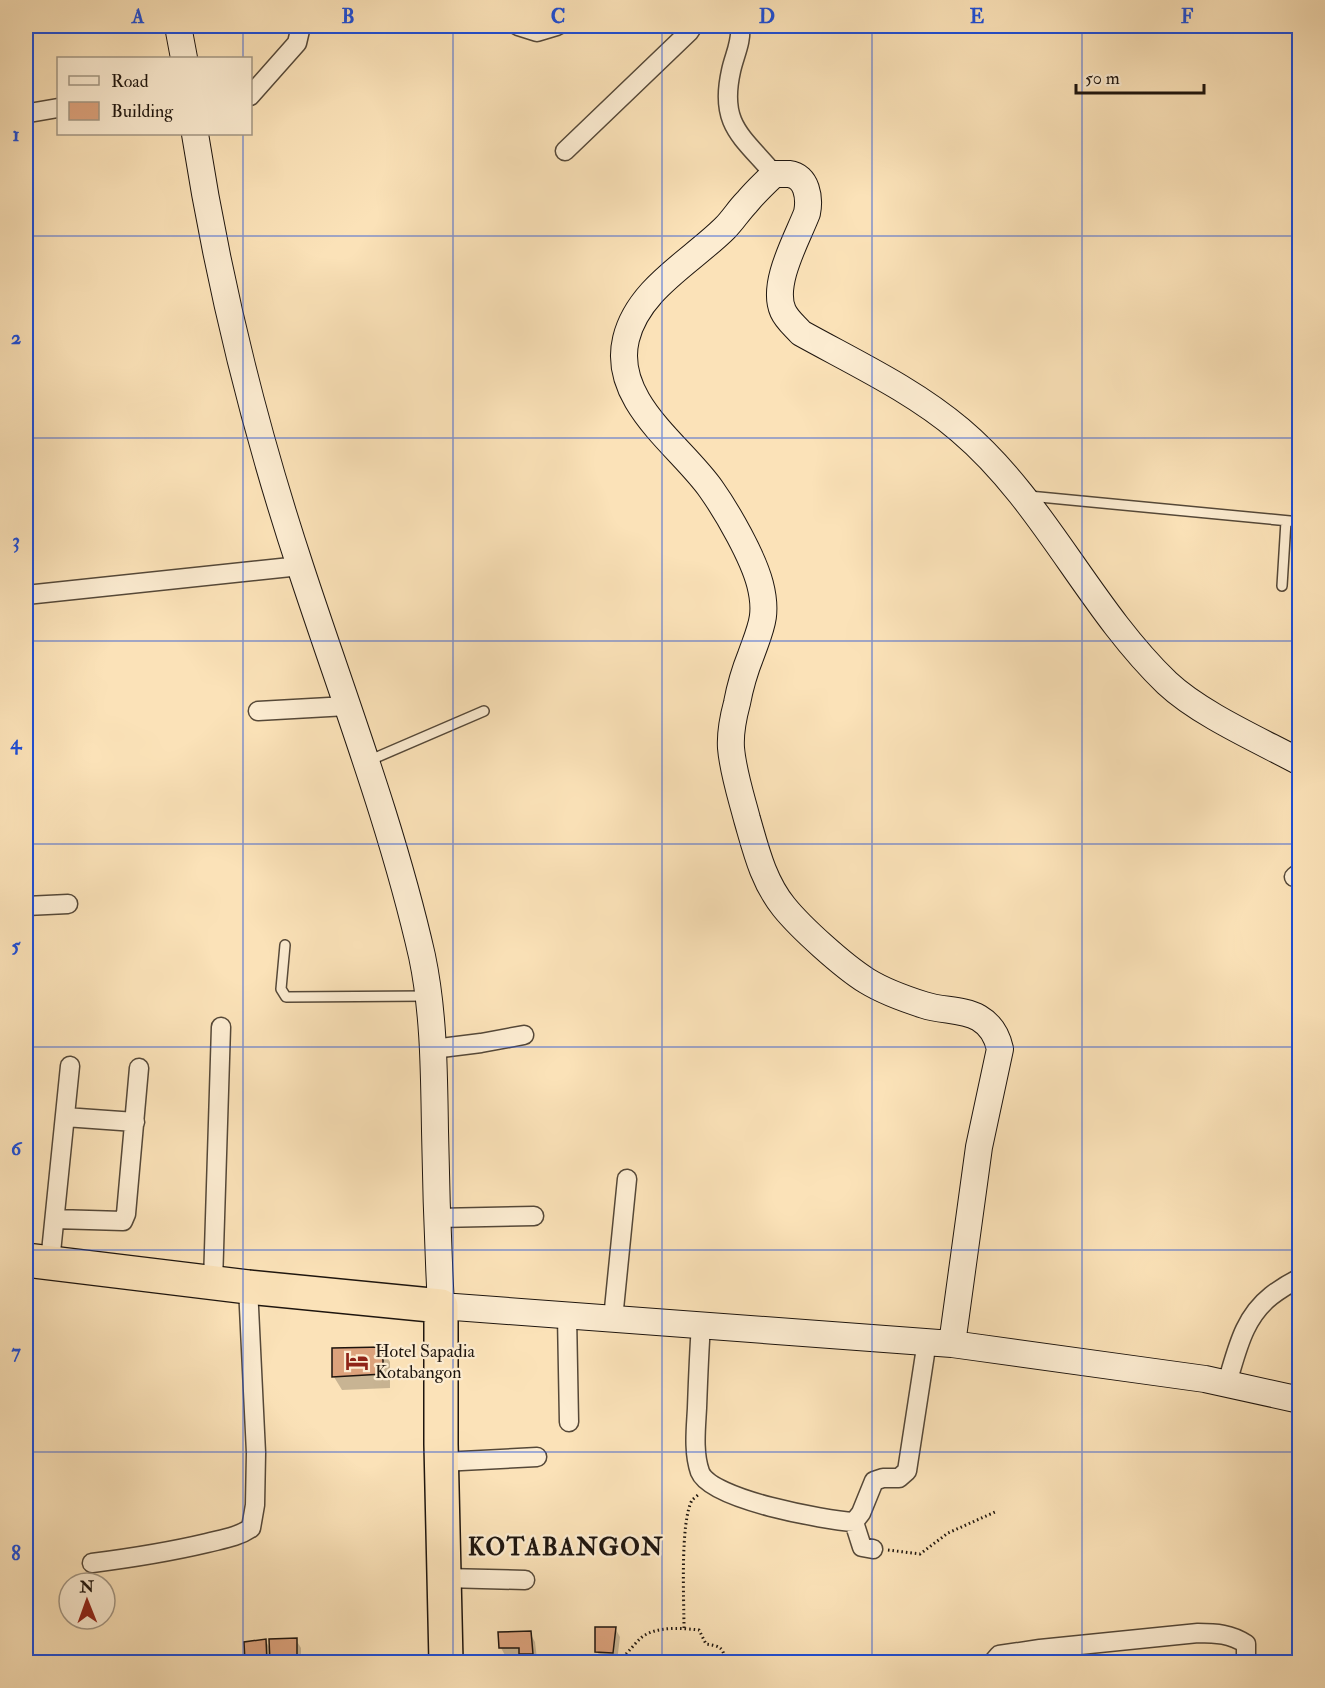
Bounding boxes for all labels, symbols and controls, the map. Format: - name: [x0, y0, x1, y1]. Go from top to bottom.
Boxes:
- text: A: [131, 4, 145, 29]
- text: B: [341, 4, 355, 29]
- text: C: [551, 4, 565, 29]
- text: D: [759, 4, 775, 29]
- text: E: [970, 4, 985, 29]
- text: F: [1181, 4, 1194, 29]
- legend: [57, 57, 252, 135]
- scale bar: [1076, 57, 1204, 95]
- text: 50 m: [1085, 67, 1120, 90]
- text: Road: [111, 70, 149, 93]
- text: Building: [111, 100, 174, 123]
- text: 1: [12, 122, 20, 147]
- text: 2: [11, 325, 21, 350]
- text: 3: [12, 528, 20, 553]
- text: 4: [10, 730, 23, 755]
- text: 5: [12, 933, 22, 958]
- text: 6: [11, 1136, 23, 1161]
- text: 7: [11, 1339, 21, 1364]
- place label: Hotel Sapadia Kotabangon: [375, 1340, 475, 1384]
- hotel icon: Hotel Sapadia Kotabangon: [344, 1348, 370, 1374]
- district label: KOTABANGON: [468, 1532, 664, 1563]
- text: 8: [11, 1541, 21, 1566]
- north arrow: [57, 1571, 117, 1631]
- text: N: [78, 1577, 95, 1597]

